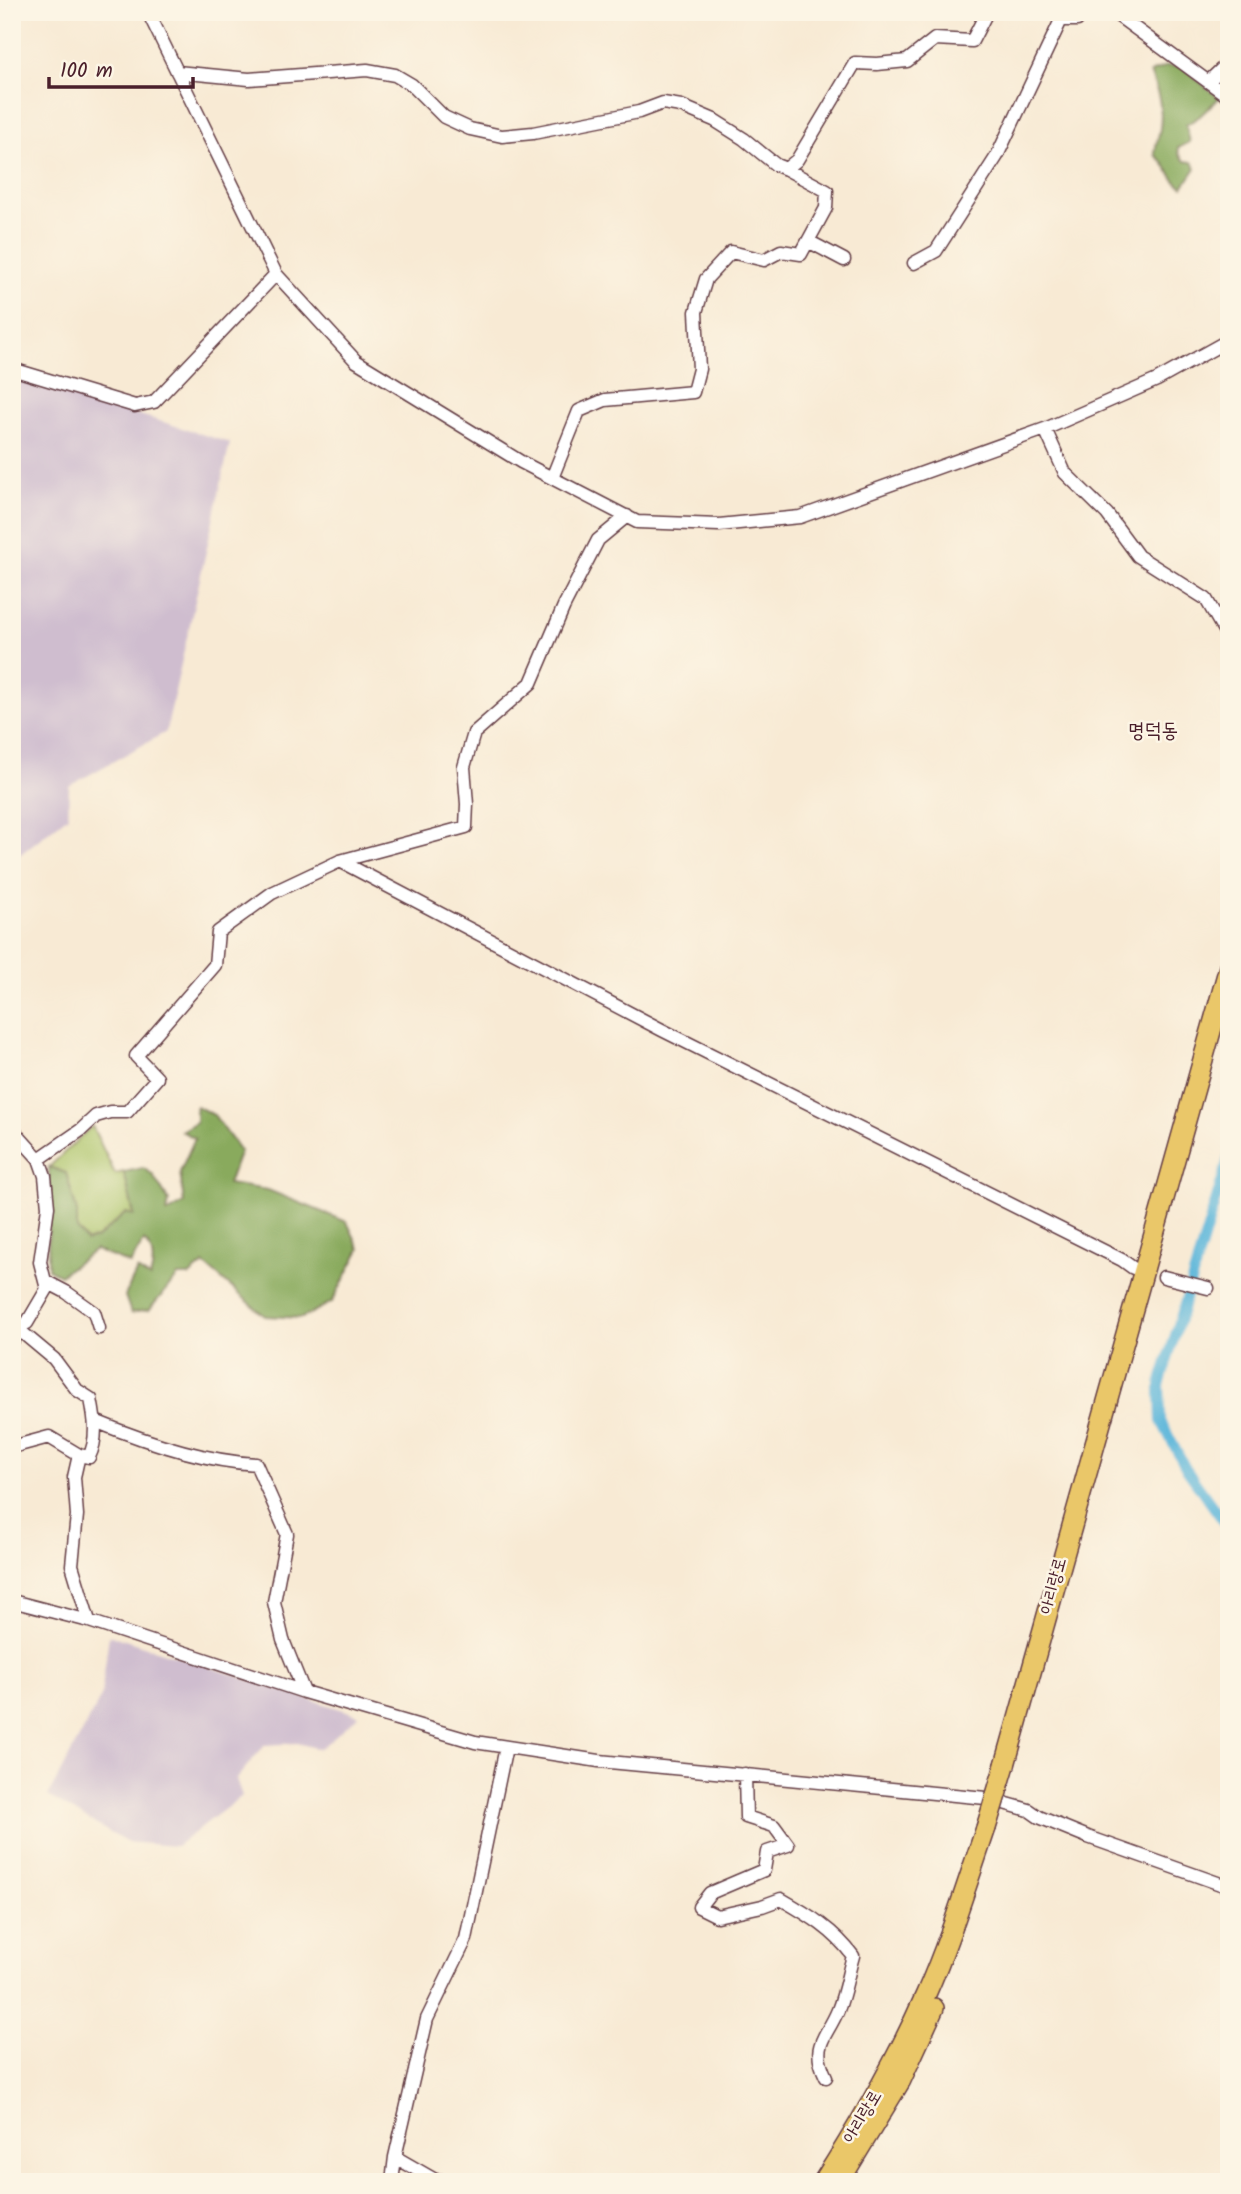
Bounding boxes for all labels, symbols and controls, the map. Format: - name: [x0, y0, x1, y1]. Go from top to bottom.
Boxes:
- scale bar: [49, 46, 192, 90]
- text: 100 m: [60, 55, 113, 88]
- district label: 명덕동: [1128, 715, 1178, 748]
- street label: 아리랑로: [1032, 1554, 1076, 1618]
- street label: 아리랑로: [836, 2085, 890, 2149]

